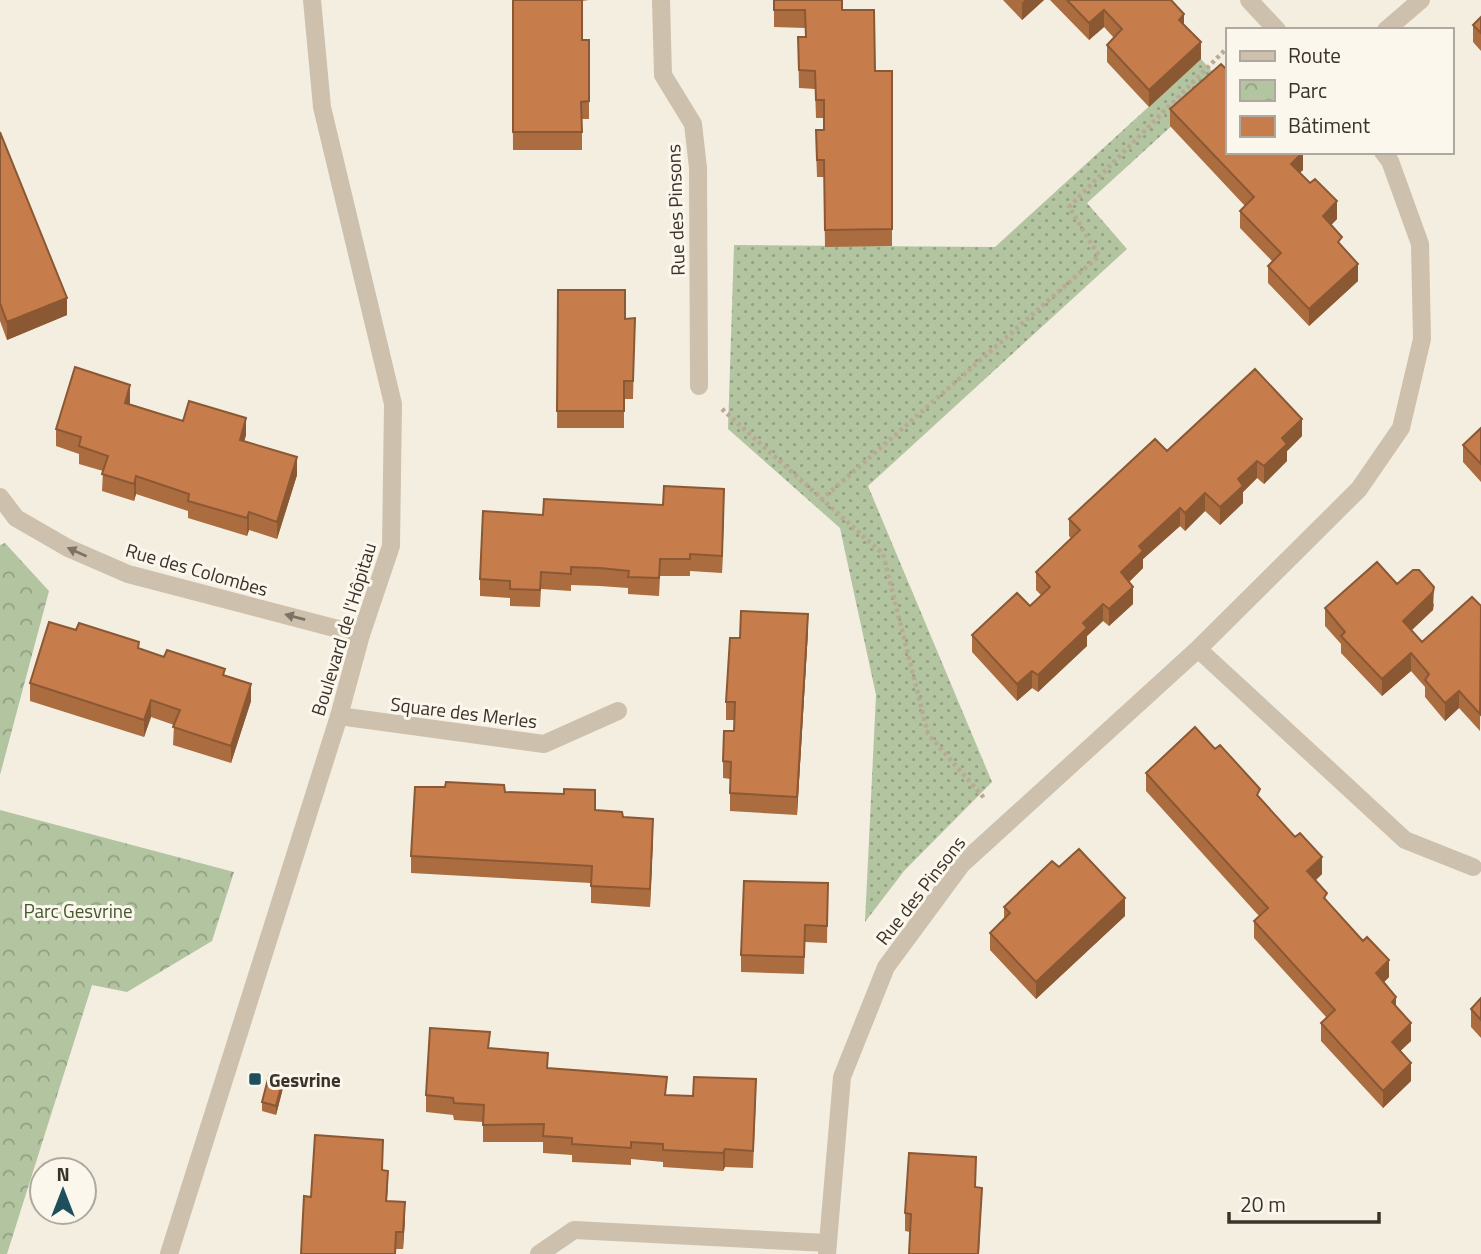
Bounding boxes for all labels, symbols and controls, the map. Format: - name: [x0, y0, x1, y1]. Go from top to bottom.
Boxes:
- legend: [1226, 28, 1453, 154]
- text: Route: [1288, 39, 1341, 71]
- text: Parc: [1288, 74, 1327, 106]
- text: Bâtiment: [1288, 109, 1371, 141]
- street label: Rue des Pinsons: [658, 144, 692, 276]
- street label: Rue des Colombes: [122, 535, 272, 603]
- street label: Boulevard de l'Hôpitau: [303, 539, 383, 719]
- one-way arrow: [67, 546, 88, 557]
- one-way arrow: [284, 611, 306, 622]
- street label: Square des Merles: [389, 689, 539, 735]
- street label: Rue des Pinsons: [868, 829, 972, 951]
- park label: Parc Gesvrine: [23, 896, 133, 925]
- place label: Gesvrine: [269, 1065, 341, 1094]
- marker: Gesvrine: [247, 1071, 263, 1087]
- north arrow: [28, 1156, 98, 1226]
- text: N: [56, 1159, 70, 1188]
- scale bar: [1229, 1180, 1380, 1224]
- text: 20 m: [1240, 1188, 1286, 1220]

